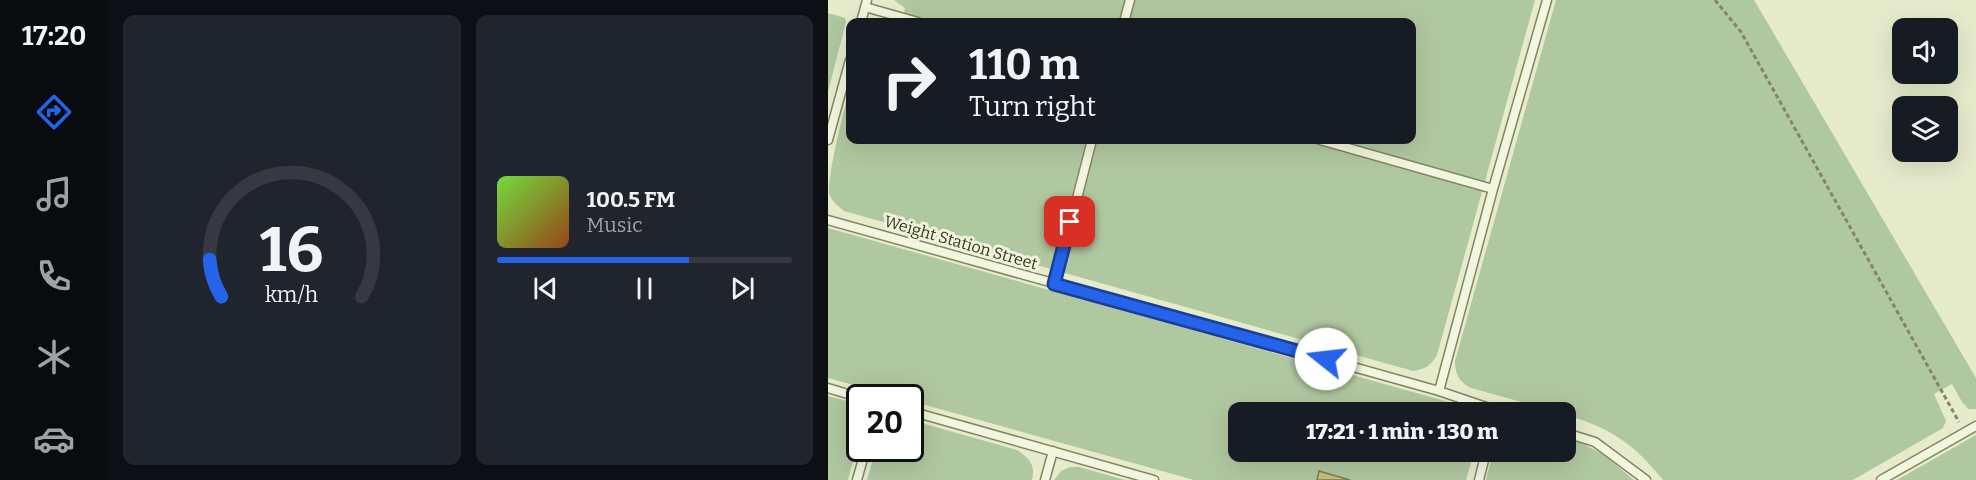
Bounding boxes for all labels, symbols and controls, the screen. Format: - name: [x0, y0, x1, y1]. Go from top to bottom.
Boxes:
- map controls: [1892, 18, 1958, 162]
- button: sound: [1892, 18, 1958, 84]
- text: 17:20: [22, 20, 86, 52]
- text: 110 m: [969, 40, 1080, 90]
- icon: right: [870, 42, 948, 120]
- icon: directions: [33, 91, 75, 133]
- text: Turn right: [969, 91, 1096, 123]
- button: layers: [1892, 96, 1958, 162]
- icon: music: [33, 173, 75, 215]
- text: 100.5 FM: [587, 186, 675, 213]
- pin: [1044, 196, 1095, 247]
- icon: arrive: [1053, 205, 1086, 238]
- street label: Weight Station Street: [882, 212, 1040, 274]
- text: 16: [260, 213, 324, 288]
- text: Music: [587, 213, 643, 237]
- icon: phone: [33, 255, 75, 297]
- icon: previous: [529, 272, 562, 305]
- icon: pause: [628, 272, 661, 305]
- icon: next: [726, 272, 759, 305]
- text: km/h: [265, 282, 318, 308]
- position arrow: [1294, 327, 1358, 391]
- icon: climate: [33, 336, 75, 378]
- speed limit sign: 20: [846, 384, 924, 462]
- icon: car: [33, 418, 75, 460]
- text: 17:21 · 1 min · 130 m: [1306, 418, 1498, 445]

